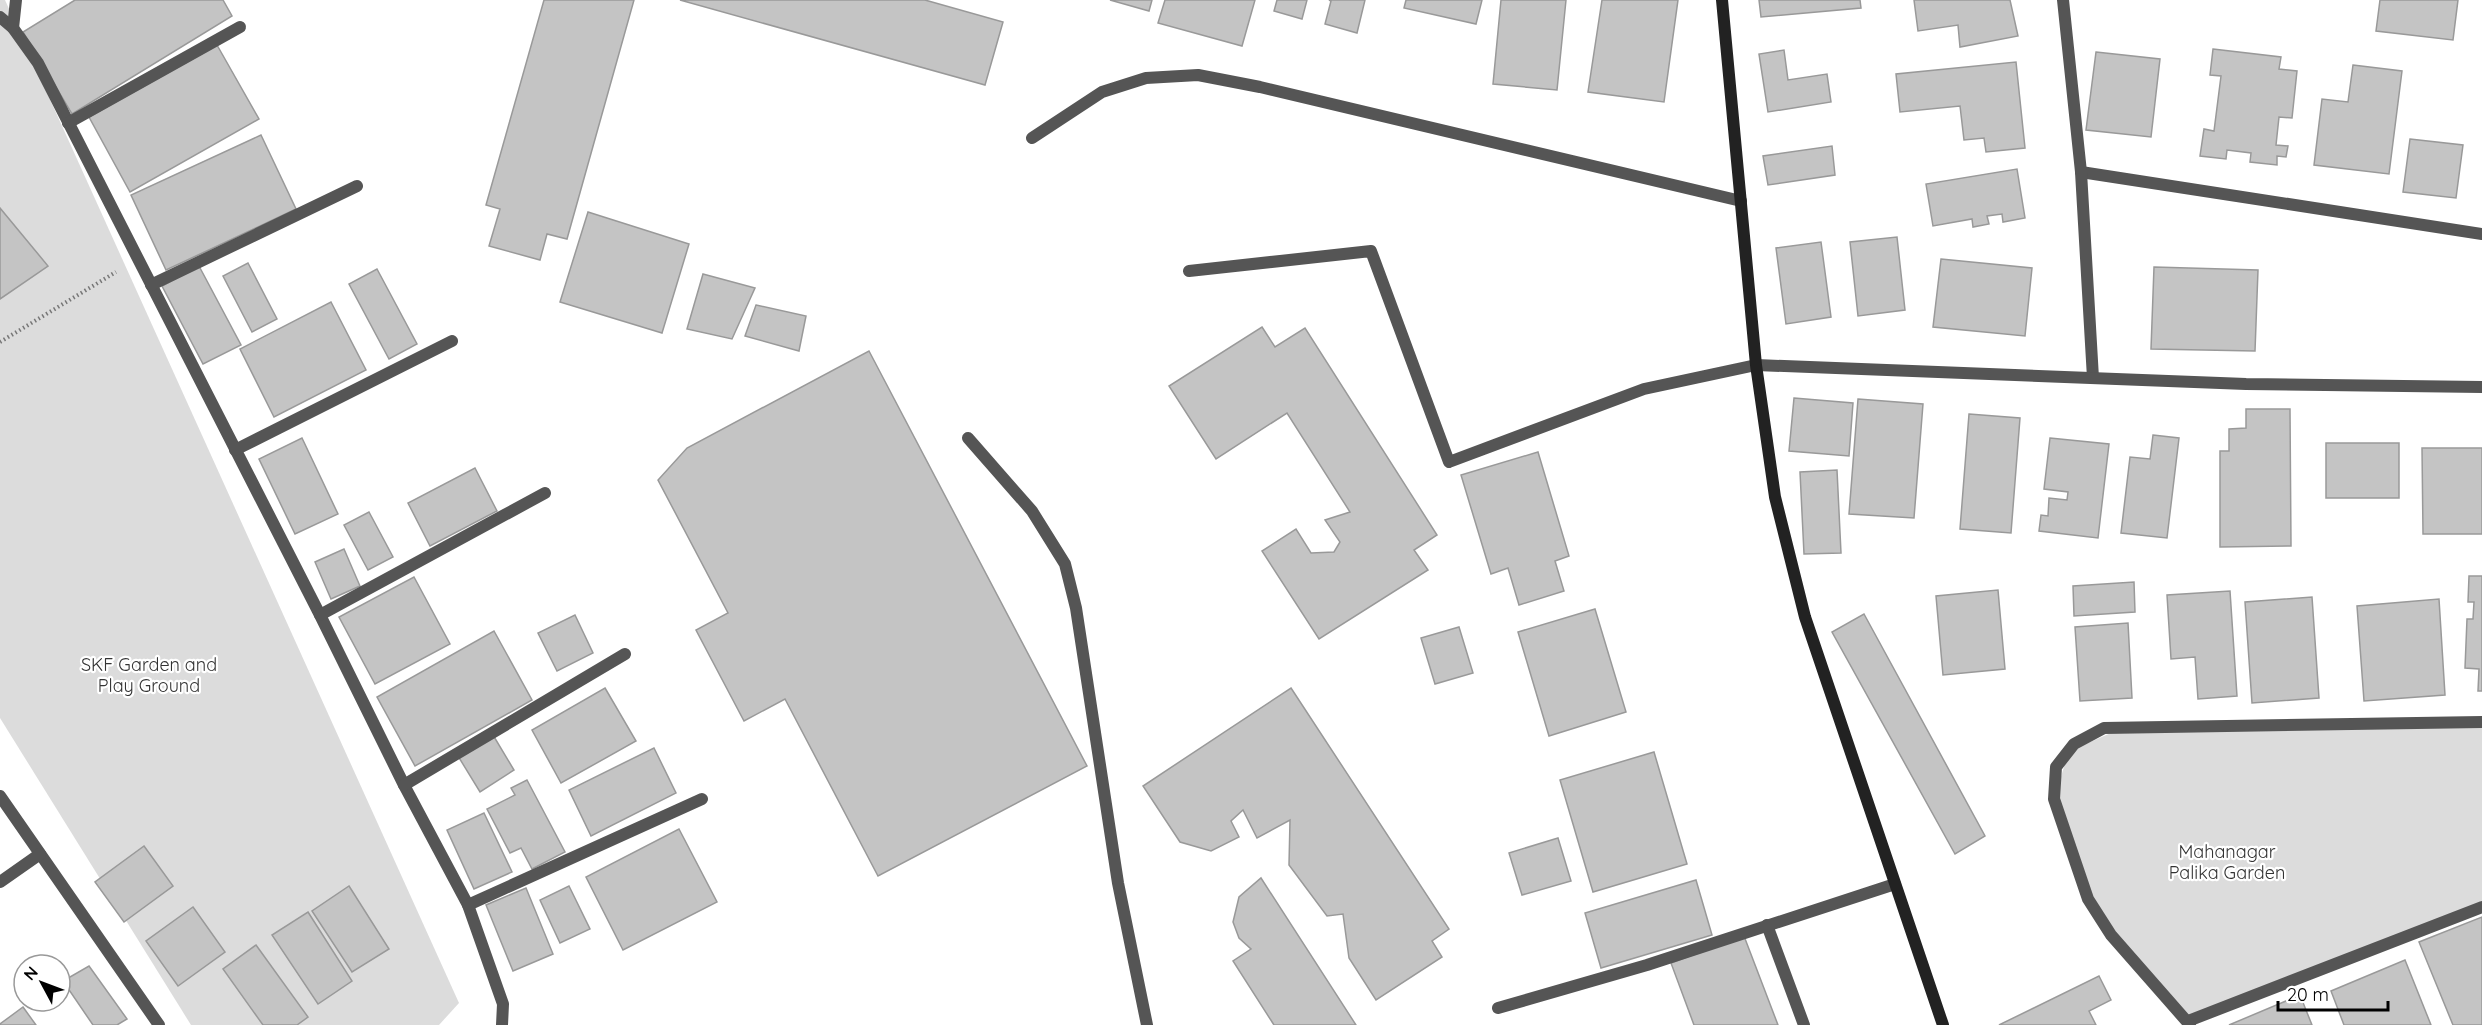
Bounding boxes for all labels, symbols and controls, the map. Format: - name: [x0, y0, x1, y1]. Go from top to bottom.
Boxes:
- park label: SKF Garden and Play Ground: [81, 653, 217, 697]
- park label: Mahanagar Palika Garden: [2169, 840, 2285, 884]
- north arrow: [12, 953, 72, 1013]
- text: N: [19, 962, 42, 984]
- scale bar: [2278, 974, 2388, 1012]
- text: 20 m: [2287, 983, 2329, 1006]

